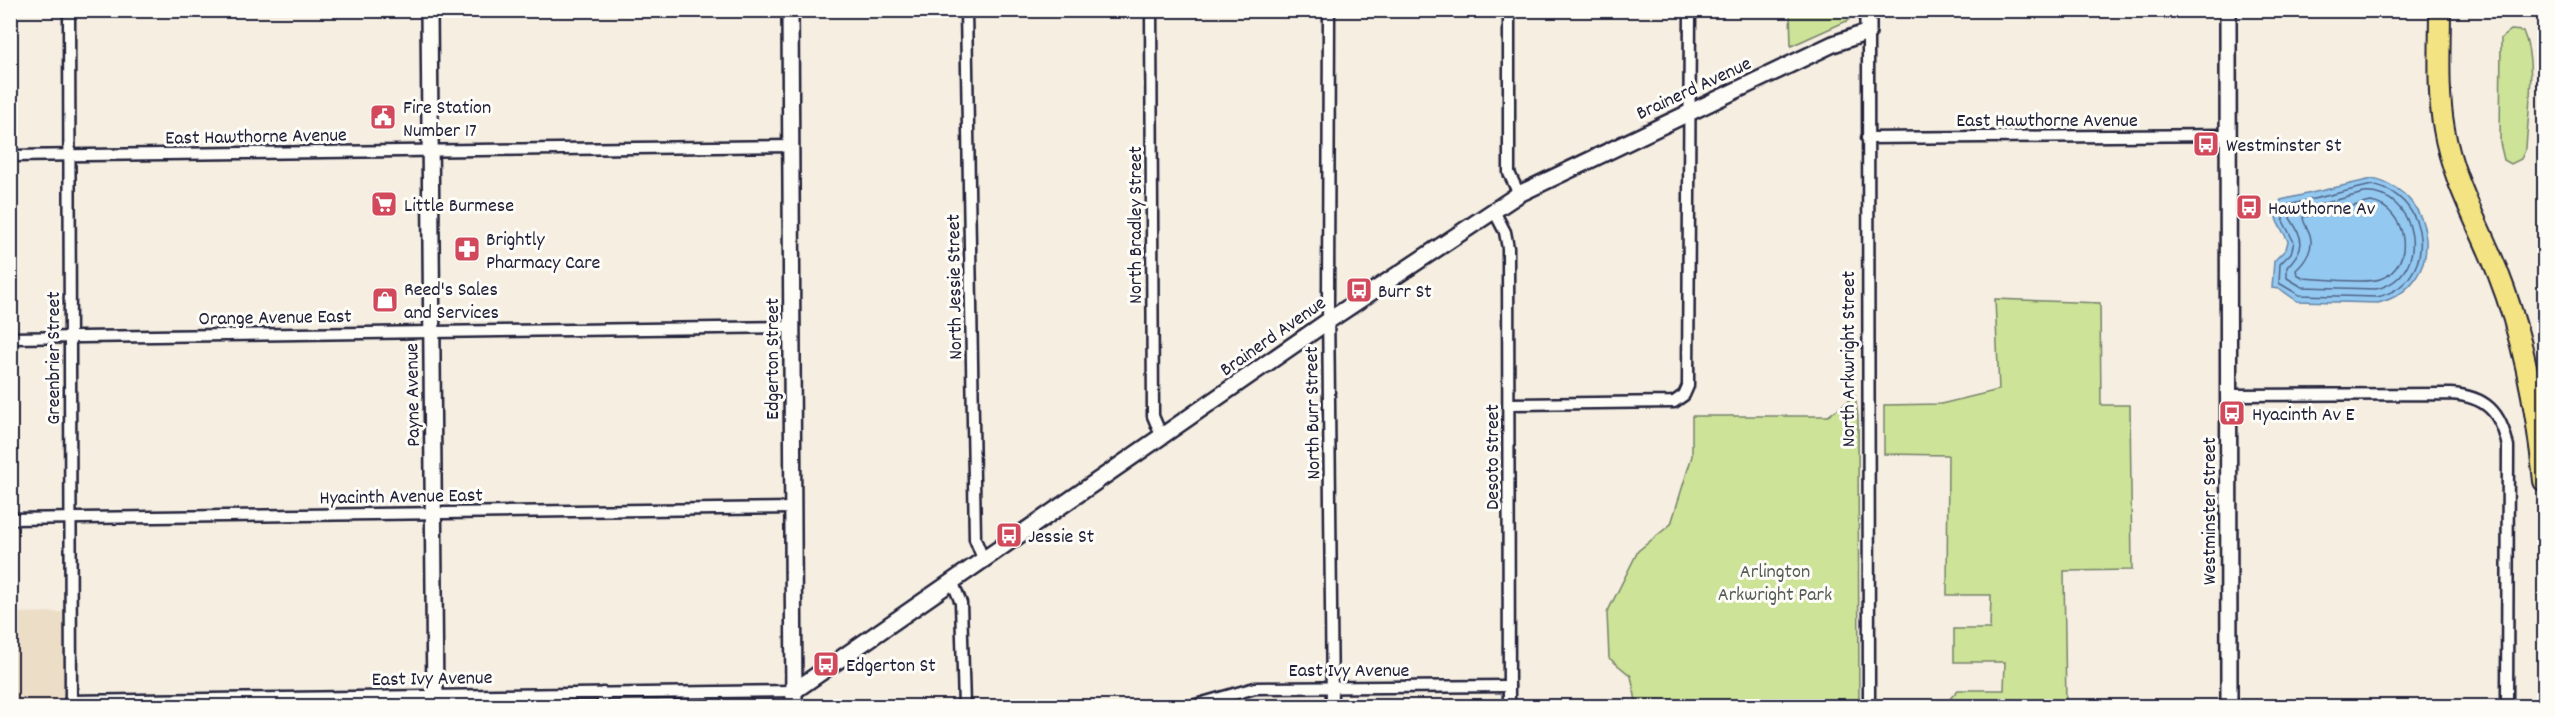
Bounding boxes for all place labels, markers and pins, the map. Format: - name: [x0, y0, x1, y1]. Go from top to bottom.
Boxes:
- place label: Fire Station Number 17: [403, 95, 491, 146]
- public building icon: Fire Station Number 17: [368, 102, 398, 132]
- bus stop icon: Westminster St: [2191, 129, 2221, 159]
- place label: Westminster St: [2226, 133, 2342, 161]
- supermarket icon: Little Burmese: [369, 189, 399, 219]
- bus stop icon: Hawthorne Av: [2234, 192, 2264, 222]
- place label: Little Burmese: [404, 193, 514, 221]
- place label: Hawthorne Av: [2268, 196, 2376, 224]
- place label: Brightly Pharmacy Care: [486, 227, 601, 278]
- pharmacy icon: Brightly Pharmacy Care: [452, 234, 482, 264]
- bus stop icon: Burr St: [1344, 275, 1374, 305]
- place label: Reed's Sales and Services: [404, 277, 499, 328]
- place label: Burr St: [1378, 279, 1432, 307]
- shop icon: Reed's Sales and Services: [370, 285, 400, 315]
- bus stop icon: Hyacinth Av E: [2217, 398, 2247, 428]
- place label: Hyacinth Av E: [2252, 402, 2355, 430]
- bus stop icon: Jessie St: [994, 520, 1024, 550]
- place label: Jessie St: [1028, 524, 1094, 552]
- bus stop icon: Edgerton St: [811, 649, 841, 679]
- place label: Edgerton St: [846, 653, 936, 681]

